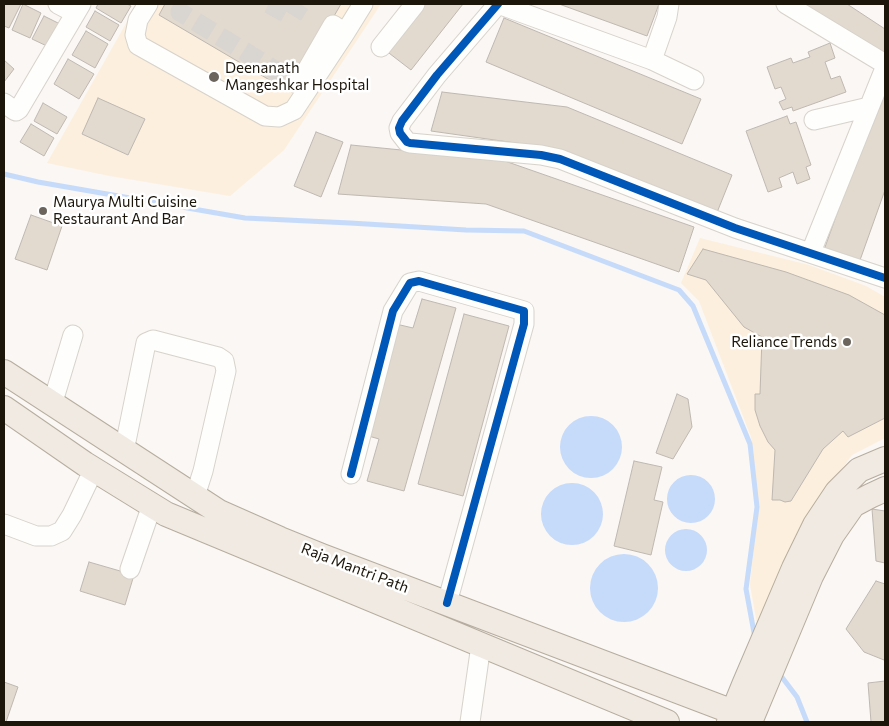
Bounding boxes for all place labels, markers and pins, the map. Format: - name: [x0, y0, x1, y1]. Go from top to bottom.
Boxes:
- place label: Deenanath Mangeshkar Hospital: [225, 59, 369, 94]
- marker: Deenanath Mangeshkar Hospital: [207, 70, 221, 84]
- place label: Maurya Multi Cuisine Restaurant And Bar: [53, 193, 197, 228]
- marker: Maurya Multi Cuisine Restaurant And Bar: [37, 205, 49, 217]
- place label: Reliance Trends: [731, 333, 837, 351]
- marker: Reliance Trends: [841, 336, 853, 348]

